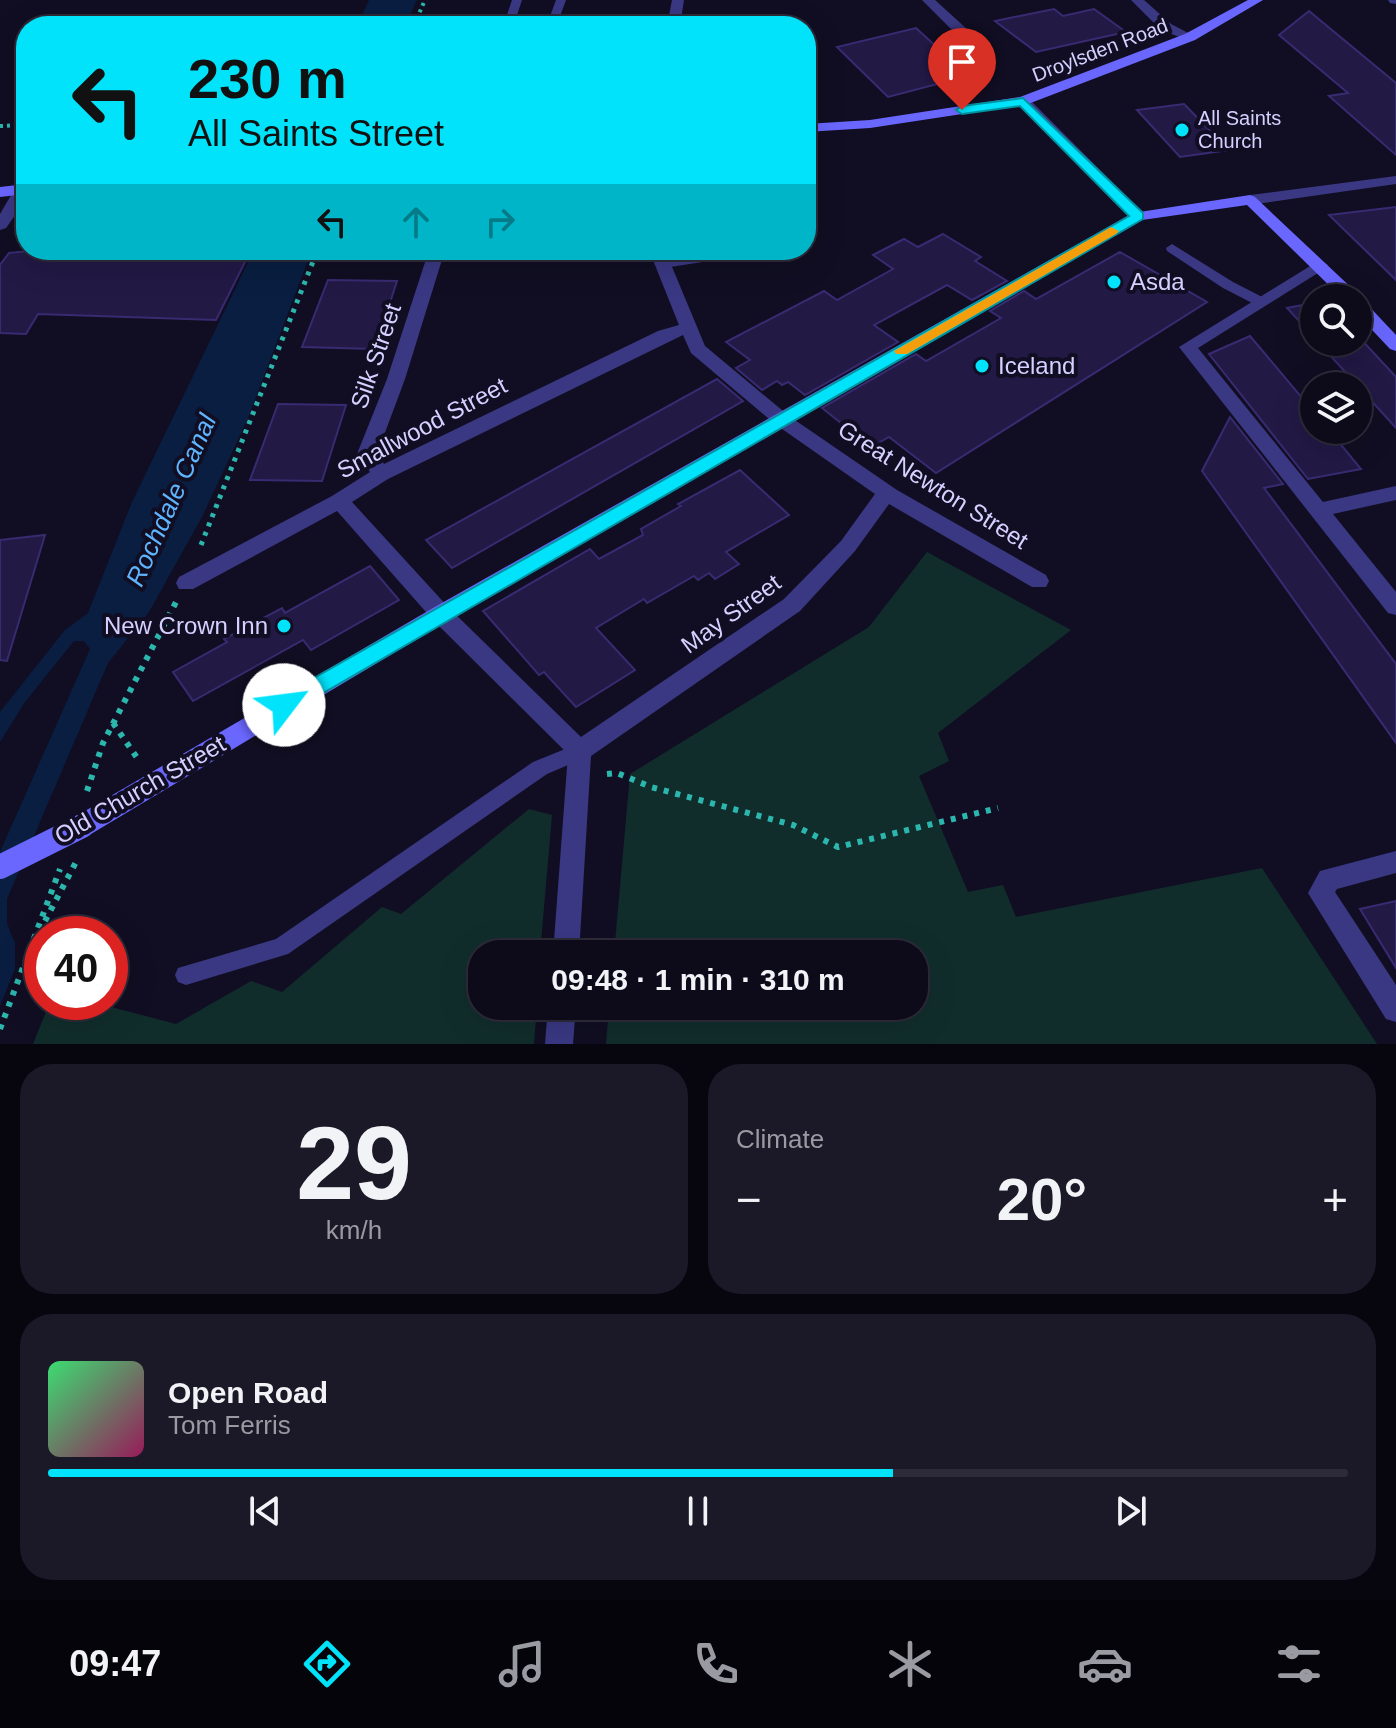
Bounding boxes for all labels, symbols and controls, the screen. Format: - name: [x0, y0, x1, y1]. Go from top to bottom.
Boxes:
- street label: Droylsden Road: [1029, 14, 1171, 86]
- pin: [928, 28, 996, 110]
- icon: arrive: [940, 40, 984, 84]
- text: 230 m: [188, 47, 347, 110]
- icon: left: [56, 48, 160, 152]
- place label: All Saints Church: [1198, 107, 1281, 152]
- text: All Saints Street: [188, 113, 444, 154]
- marker: All Saints Church: [1173, 121, 1191, 139]
- icon: left: [310, 200, 354, 244]
- icon: ahead: [394, 200, 438, 244]
- icon: right: [478, 200, 522, 244]
- place label: Asda: [1130, 268, 1185, 295]
- marker: Asda: [1105, 273, 1123, 291]
- map controls: [1300, 284, 1372, 444]
- button: search: [1300, 284, 1372, 356]
- street label: Silk Street: [345, 299, 406, 412]
- place label: Iceland: [998, 352, 1075, 379]
- marker: Iceland: [973, 357, 991, 375]
- street label: Smallwood Street: [332, 371, 511, 484]
- button: layers: [1300, 372, 1372, 444]
- water label: Rochdale Canal: [120, 408, 223, 591]
- street label: Great Newton Street: [833, 415, 1033, 554]
- street label: May Street: [676, 568, 786, 659]
- place label: New Crown Inn: [104, 612, 268, 639]
- marker: New Crown Inn: [275, 617, 293, 635]
- position arrow: [242, 663, 326, 747]
- street label: Old Church Street: [50, 730, 230, 849]
- speed limit sign: 40: [24, 916, 128, 1020]
- text: 09:48 · 1 min · 310 m: [551, 963, 845, 996]
- text: 29: [296, 1105, 412, 1221]
- text: Climate: [736, 1124, 824, 1154]
- text: 20°: [997, 1166, 1087, 1233]
- text: −: [736, 1175, 762, 1224]
- text: +: [1322, 1175, 1348, 1224]
- text: km/h: [326, 1215, 382, 1245]
- text: Open Road: [168, 1376, 328, 1409]
- text: Tom Ferris: [168, 1410, 291, 1440]
- icon: previous: [243, 1489, 287, 1533]
- icon: pause: [676, 1489, 720, 1533]
- icon: next: [1109, 1489, 1153, 1533]
- icon: directions: [299, 1636, 355, 1692]
- icon: music: [494, 1636, 550, 1692]
- icon: phone: [688, 1636, 744, 1692]
- icon: climate: [882, 1636, 938, 1692]
- icon: car: [1077, 1636, 1133, 1692]
- icon: filters: [1271, 1636, 1327, 1692]
- text: 09:47: [69, 1643, 161, 1684]

